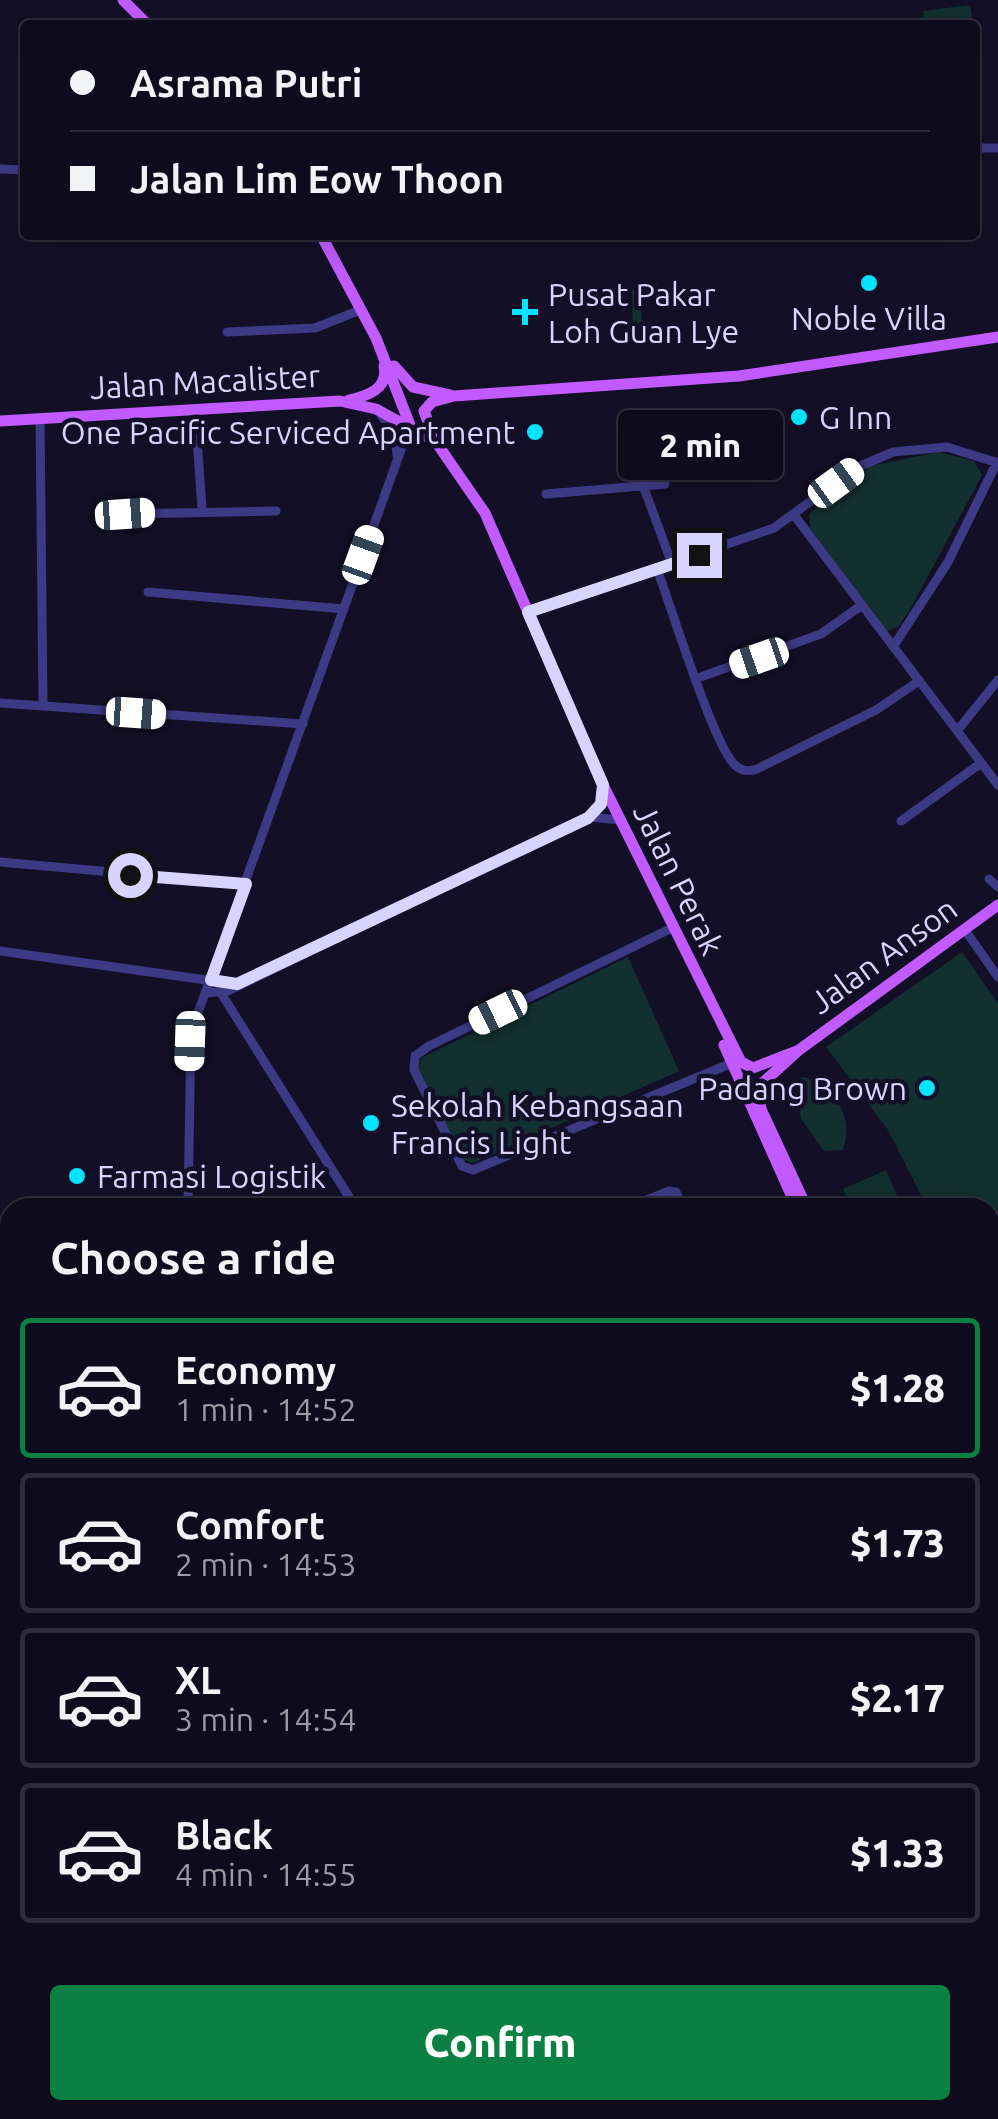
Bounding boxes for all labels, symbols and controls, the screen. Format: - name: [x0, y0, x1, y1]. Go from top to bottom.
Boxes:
- text: Asrama Putri: [130, 62, 362, 104]
- text: Jalan Lim Eow Thoon: [130, 158, 504, 200]
- marker: Noble Villa: [858, 272, 880, 294]
- place label: Pusat Pakar Loh Guan Lye: [548, 276, 739, 349]
- marker: Pusat Pakar Loh Guan Lye: [512, 299, 538, 325]
- place label: Noble Villa: [791, 300, 947, 336]
- street label: Jalan Macalister: [89, 357, 321, 405]
- place label: G Inn: [819, 399, 892, 435]
- marker: G Inn: [788, 406, 810, 428]
- callout: 2 min: [616, 410, 782, 480]
- place label: One Pacific Serviced Apartment: [61, 414, 515, 450]
- marker: One Pacific Serviced Apartment: [524, 421, 546, 443]
- text: 2 min: [660, 427, 741, 463]
- car: [803, 453, 869, 513]
- car: [94, 497, 156, 531]
- car: [339, 522, 387, 588]
- route end: [677, 533, 722, 578]
- car: [726, 634, 792, 682]
- car: [105, 696, 167, 730]
- street label: Jalan Perak: [627, 798, 731, 960]
- route start: [108, 853, 153, 898]
- street label: Jalan Anson: [803, 890, 963, 1020]
- car: [464, 985, 532, 1039]
- car: [174, 1010, 206, 1072]
- place label: Padang Brown: [698, 1070, 907, 1106]
- marker: Padang Brown: [916, 1077, 938, 1099]
- place label: Sekolah Kebangsaan Francis Light: [391, 1087, 684, 1160]
- marker: Sekolah Kebangsaan Francis Light: [360, 1112, 382, 1134]
- place label: Farmasi Logistik: [97, 1158, 326, 1194]
- marker: Farmasi Logistik: [66, 1165, 88, 1187]
- text: Choose a ride: [50, 1232, 336, 1283]
- icon: car: [55, 1343, 145, 1433]
- text: Economy: [175, 1349, 336, 1391]
- text: $1.28: [850, 1367, 945, 1409]
- text: 1 min · 14:52: [175, 1391, 357, 1427]
- icon: car: [55, 1498, 145, 1588]
- text: Comfort: [175, 1504, 325, 1546]
- text: $1.73: [850, 1522, 945, 1564]
- text: 2 min · 14:53: [175, 1546, 357, 1582]
- icon: car: [55, 1653, 145, 1743]
- text: XL: [175, 1659, 221, 1701]
- text: $2.17: [850, 1677, 945, 1719]
- text: 3 min · 14:54: [175, 1701, 357, 1737]
- icon: car: [55, 1808, 145, 1898]
- text: Black: [175, 1814, 273, 1856]
- text: $1.33: [850, 1832, 945, 1874]
- text: 4 min · 14:55: [175, 1856, 357, 1892]
- button: Confirm: [50, 1985, 950, 2100]

